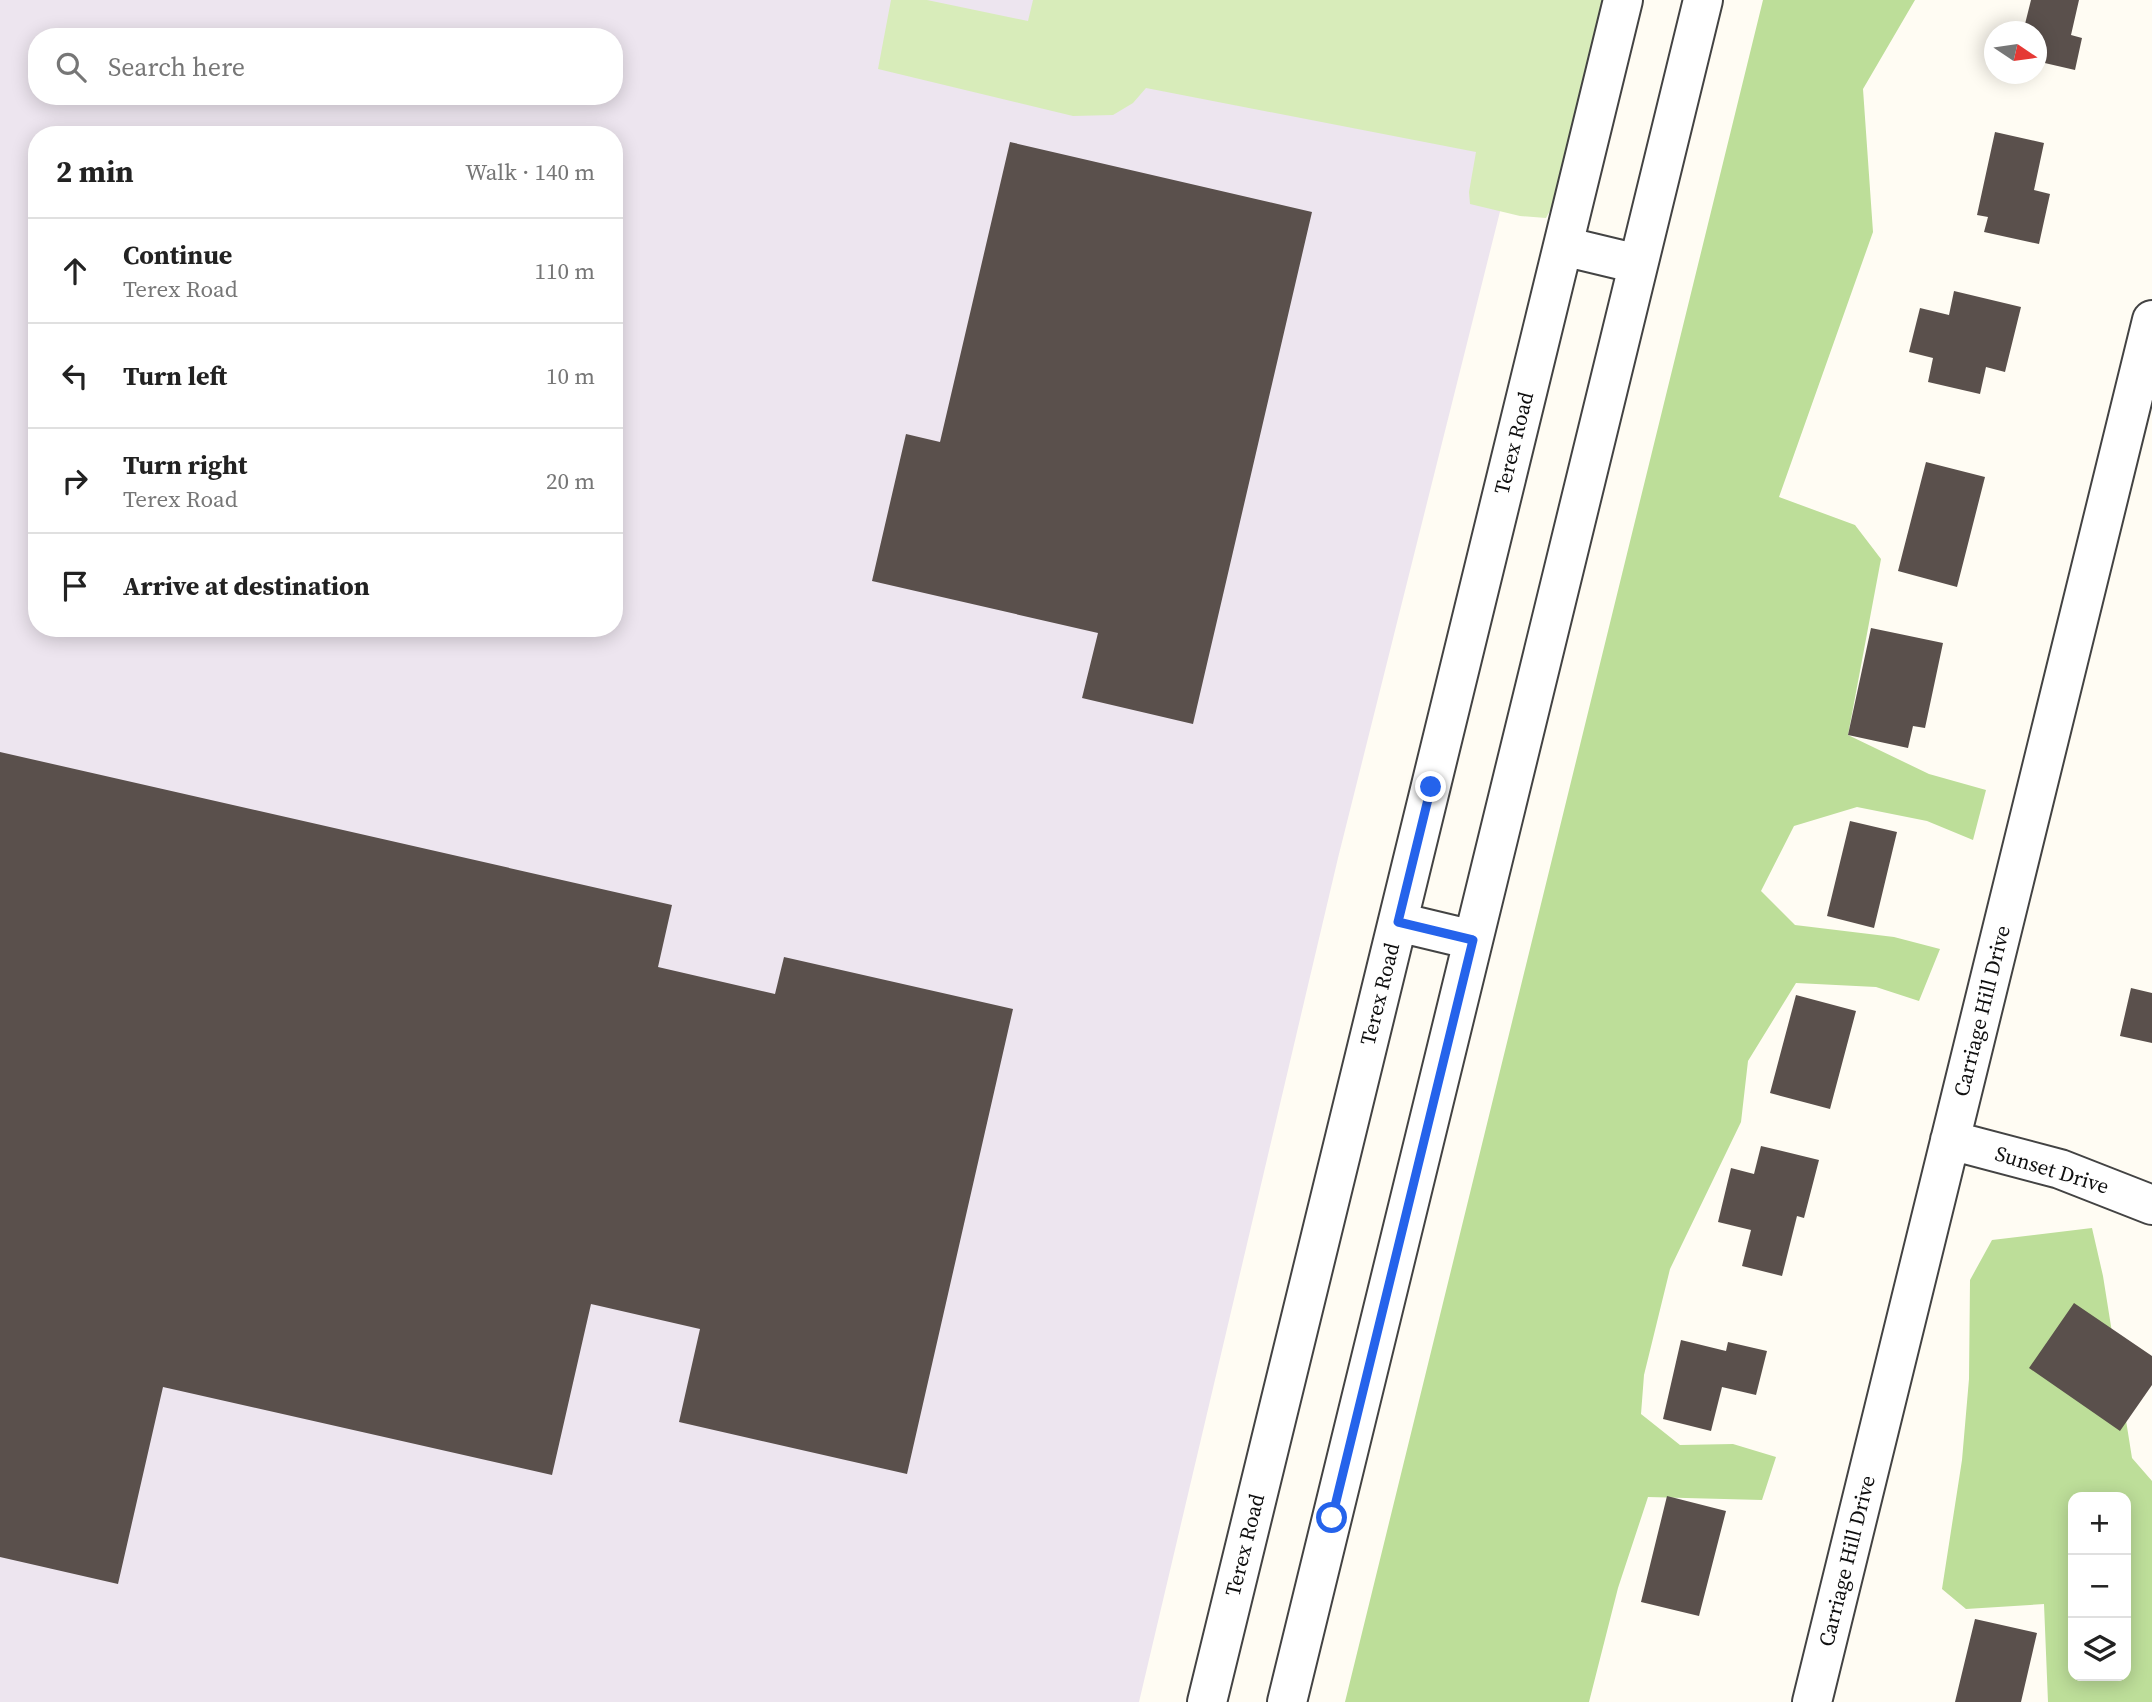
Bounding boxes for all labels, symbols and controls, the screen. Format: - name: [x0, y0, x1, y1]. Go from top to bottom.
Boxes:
- north arrow: [1984, 21, 2047, 84]
- search box: [28, 28, 623, 105]
- icon: search: [52, 48, 90, 86]
- text: Search here: [108, 49, 245, 85]
- text: 2 min: [56, 151, 134, 192]
- text: Walk · 140 m: [465, 156, 595, 188]
- text: Continue: [123, 237, 232, 273]
- icon: ahead: [56, 252, 94, 290]
- text: 110 m: [534, 255, 595, 287]
- text: Terex Road: [123, 273, 238, 305]
- icon: left: [56, 357, 94, 395]
- text: Turn left: [123, 358, 227, 394]
- text: 10 m: [546, 360, 595, 392]
- street label: Terex Road: [1487, 388, 1540, 497]
- text: Turn right: [123, 447, 247, 483]
- icon: right: [56, 462, 94, 500]
- text: 20 m: [546, 465, 595, 497]
- text: Terex Road: [123, 483, 238, 515]
- icon: arrive: [56, 567, 94, 605]
- text: Arrive at destination: [123, 568, 370, 604]
- route end: [1415, 771, 1446, 802]
- street label: Carriage Hill Drive: [1946, 922, 2017, 1100]
- street label: Terex Road: [1353, 939, 1406, 1048]
- street label: Sunset Drive: [1992, 1138, 2113, 1201]
- street label: Carriage Hill Drive: [1811, 1472, 1882, 1650]
- street label: Terex Road: [1218, 1490, 1271, 1599]
- map controls: [2068, 1492, 2131, 1681]
- button: +: [2068, 1492, 2131, 1555]
- route start: [1316, 1502, 1347, 1533]
- button: −: [2068, 1555, 2131, 1618]
- button: layers: [2068, 1618, 2131, 1681]

